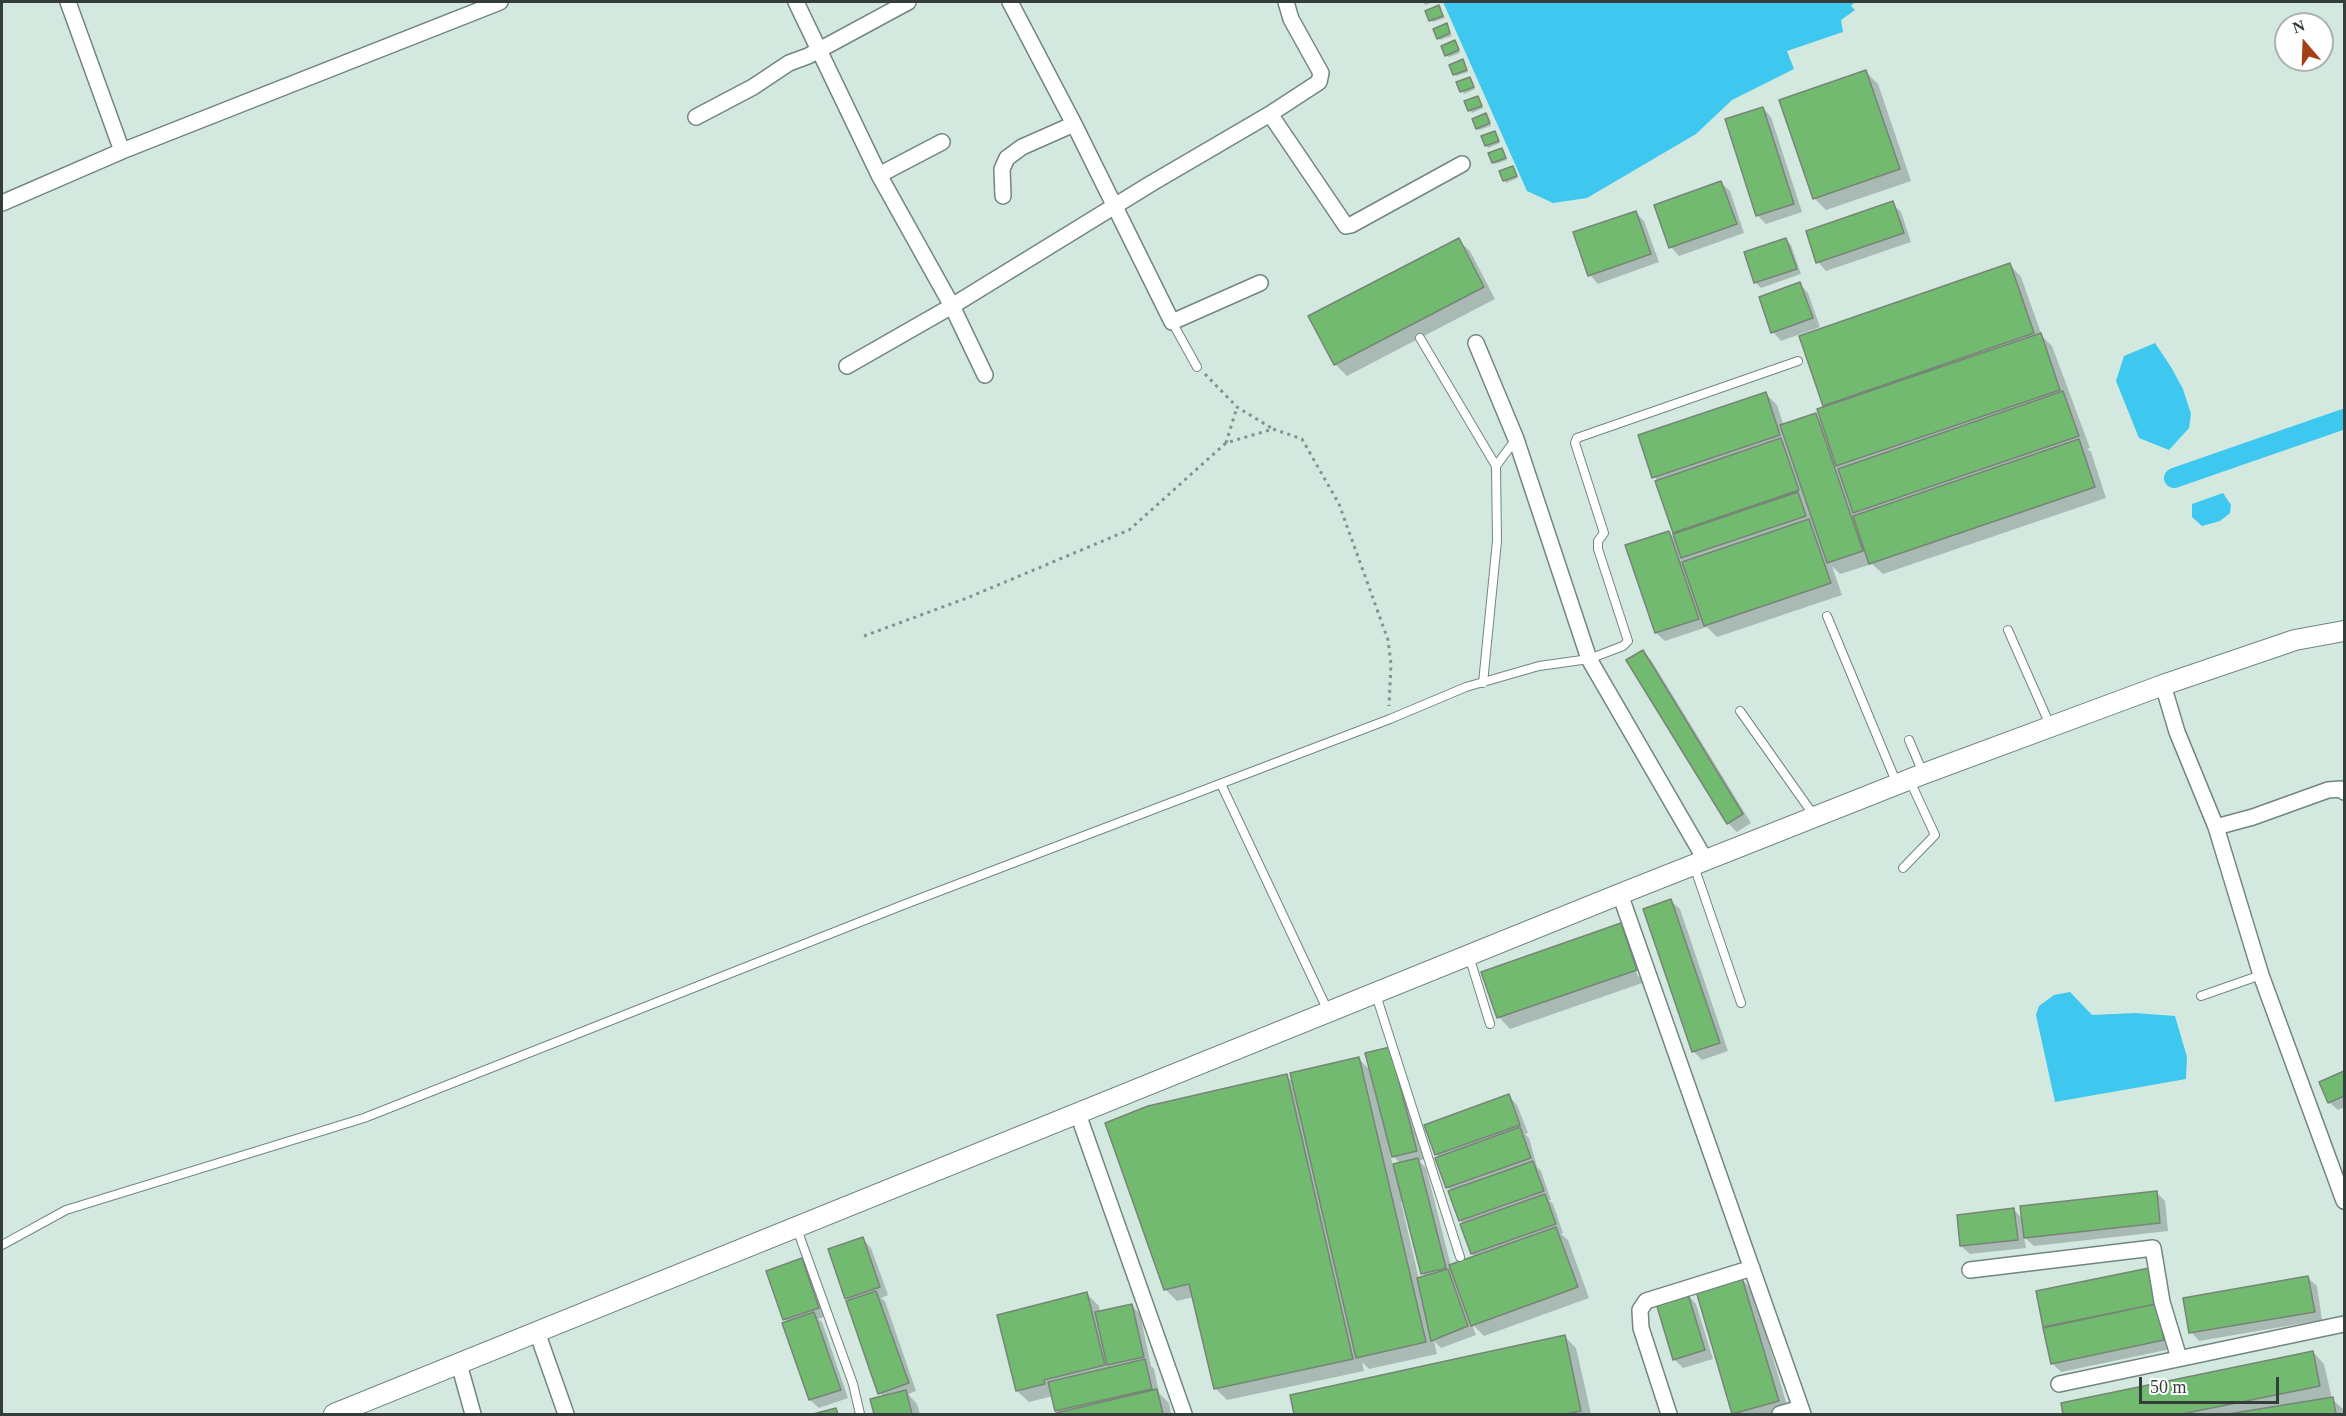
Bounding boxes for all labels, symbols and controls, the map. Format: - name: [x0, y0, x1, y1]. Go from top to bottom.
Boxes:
- north arrow: [2274, 12, 2334, 72]
- text: N: [2290, 16, 2307, 36]
- scale bar: [2142, 1365, 2282, 1403]
- text: 50 m: [2150, 1377, 2187, 1397]

